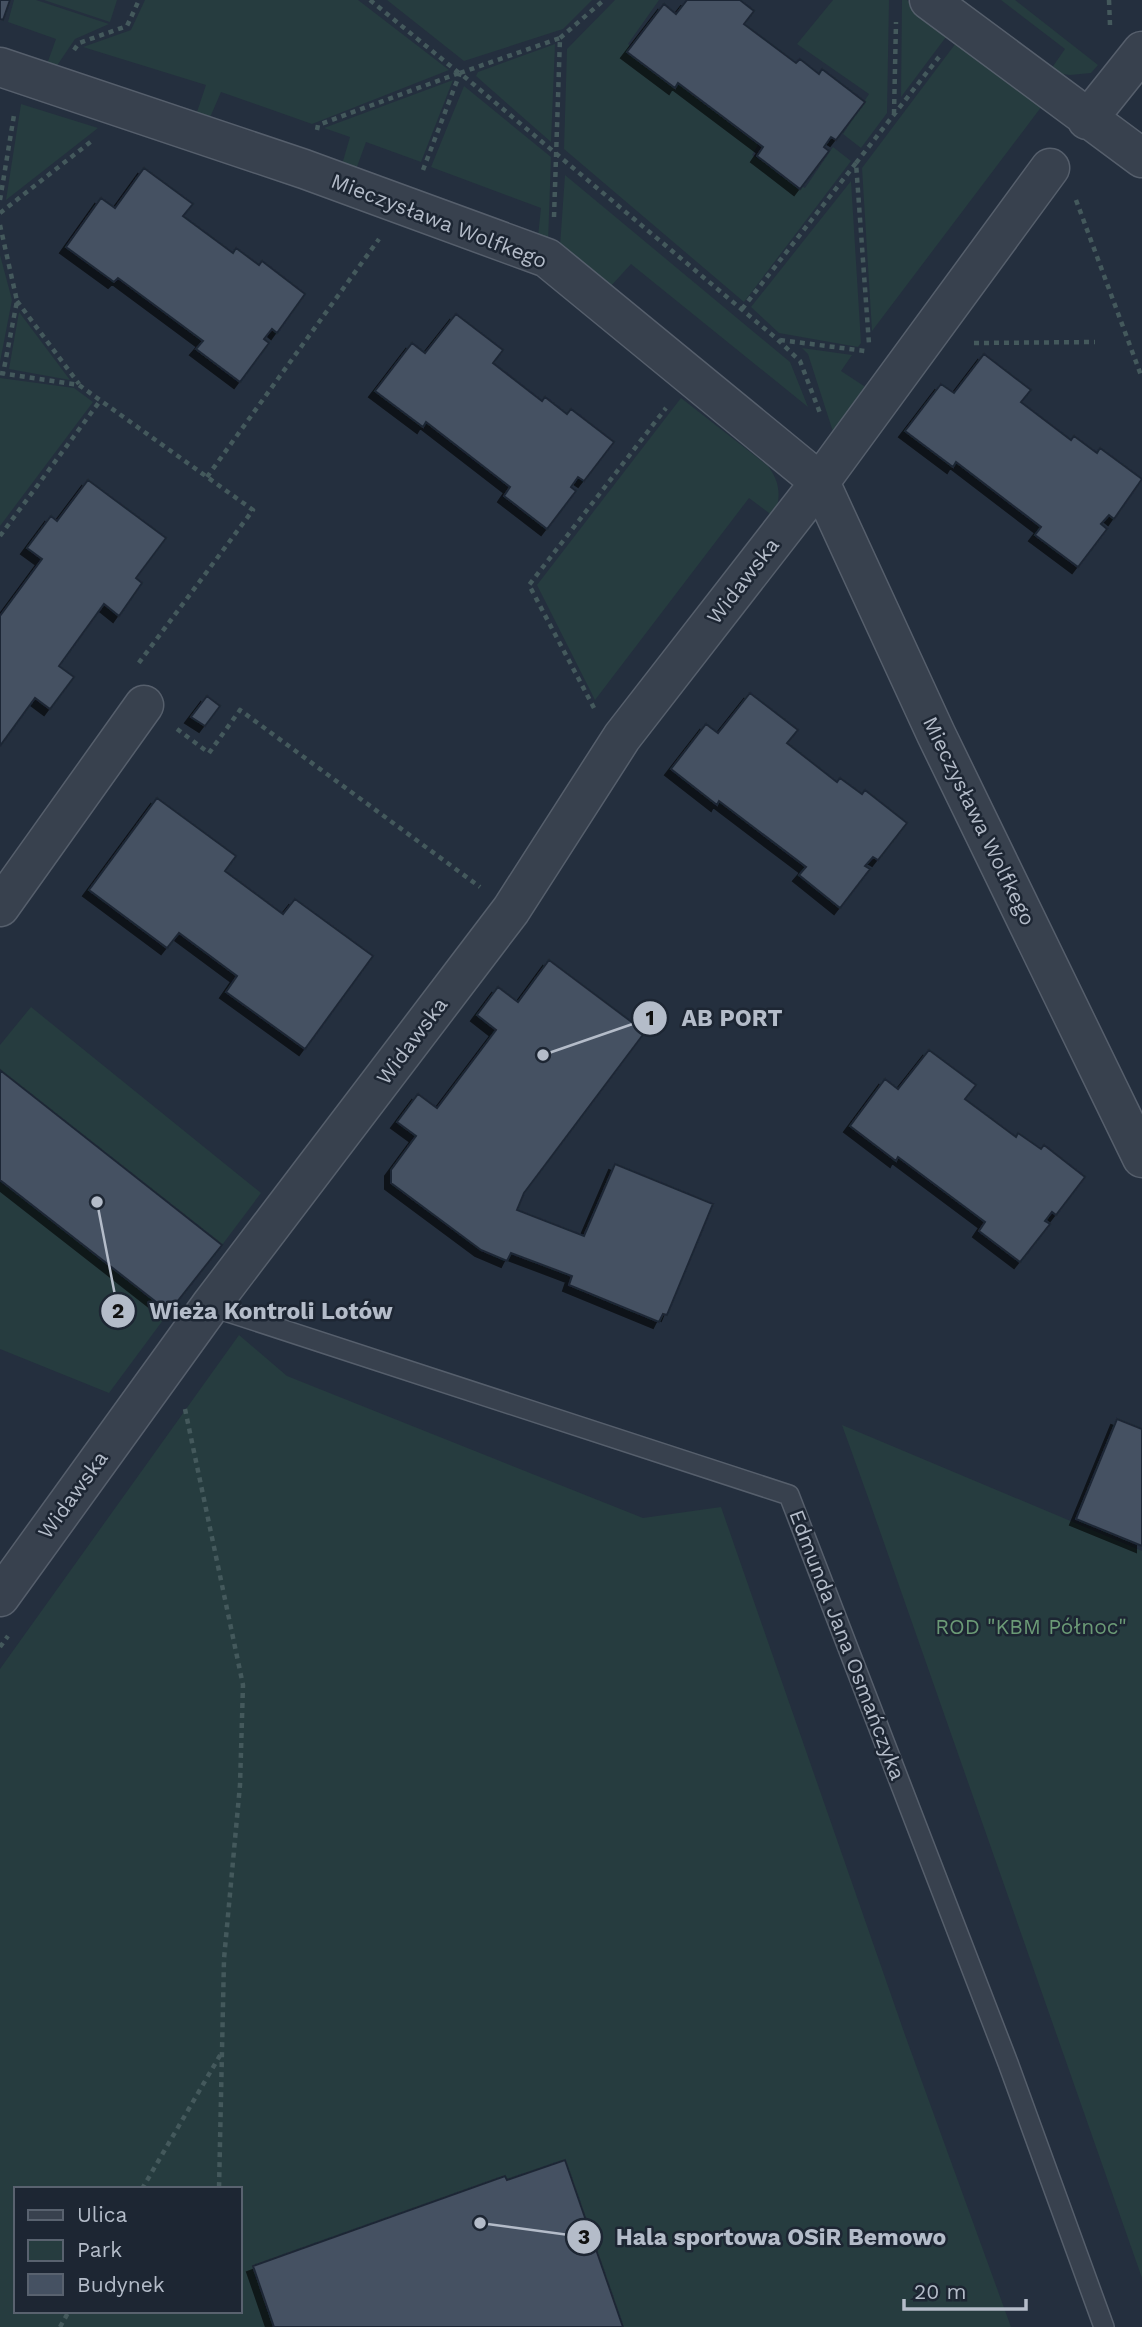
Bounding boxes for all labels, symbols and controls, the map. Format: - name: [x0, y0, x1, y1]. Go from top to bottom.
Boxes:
- street label: Mieczysława Wolfkego: [328, 168, 551, 273]
- street label: Widawska: [701, 533, 784, 629]
- street label: Mieczysława Wolfkego: [918, 712, 1041, 929]
- street label: Widawska: [371, 992, 453, 1089]
- callout: AB PORT: [632, 996, 796, 1040]
- text: 1: [645, 1005, 655, 1030]
- text: AB PORT: [682, 1005, 782, 1032]
- callout: Wieża Kontroli Lotów: [101, 1289, 407, 1333]
- text: 2: [112, 1298, 124, 1323]
- text: Wieża Kontroli Lotów: [149, 1298, 393, 1325]
- street label: Widawska: [32, 1446, 113, 1544]
- street label: Edmunda Jana Osmańczyka: [784, 1506, 911, 1784]
- park label: ROD "KBM Północ": [935, 1614, 1127, 1639]
- legend: [14, 2187, 242, 2313]
- text: Ulica: [77, 2202, 128, 2227]
- callout: Hala sportowa OSiR Bemowo: [567, 2215, 961, 2259]
- text: 3: [578, 2224, 590, 2249]
- text: Hala sportowa OSiR Bemowo: [616, 2224, 946, 2251]
- text: Park: [77, 2237, 122, 2262]
- scale bar: [904, 2268, 1026, 2312]
- text: Budynek: [77, 2272, 165, 2297]
- text: 20 m: [914, 2279, 966, 2304]

